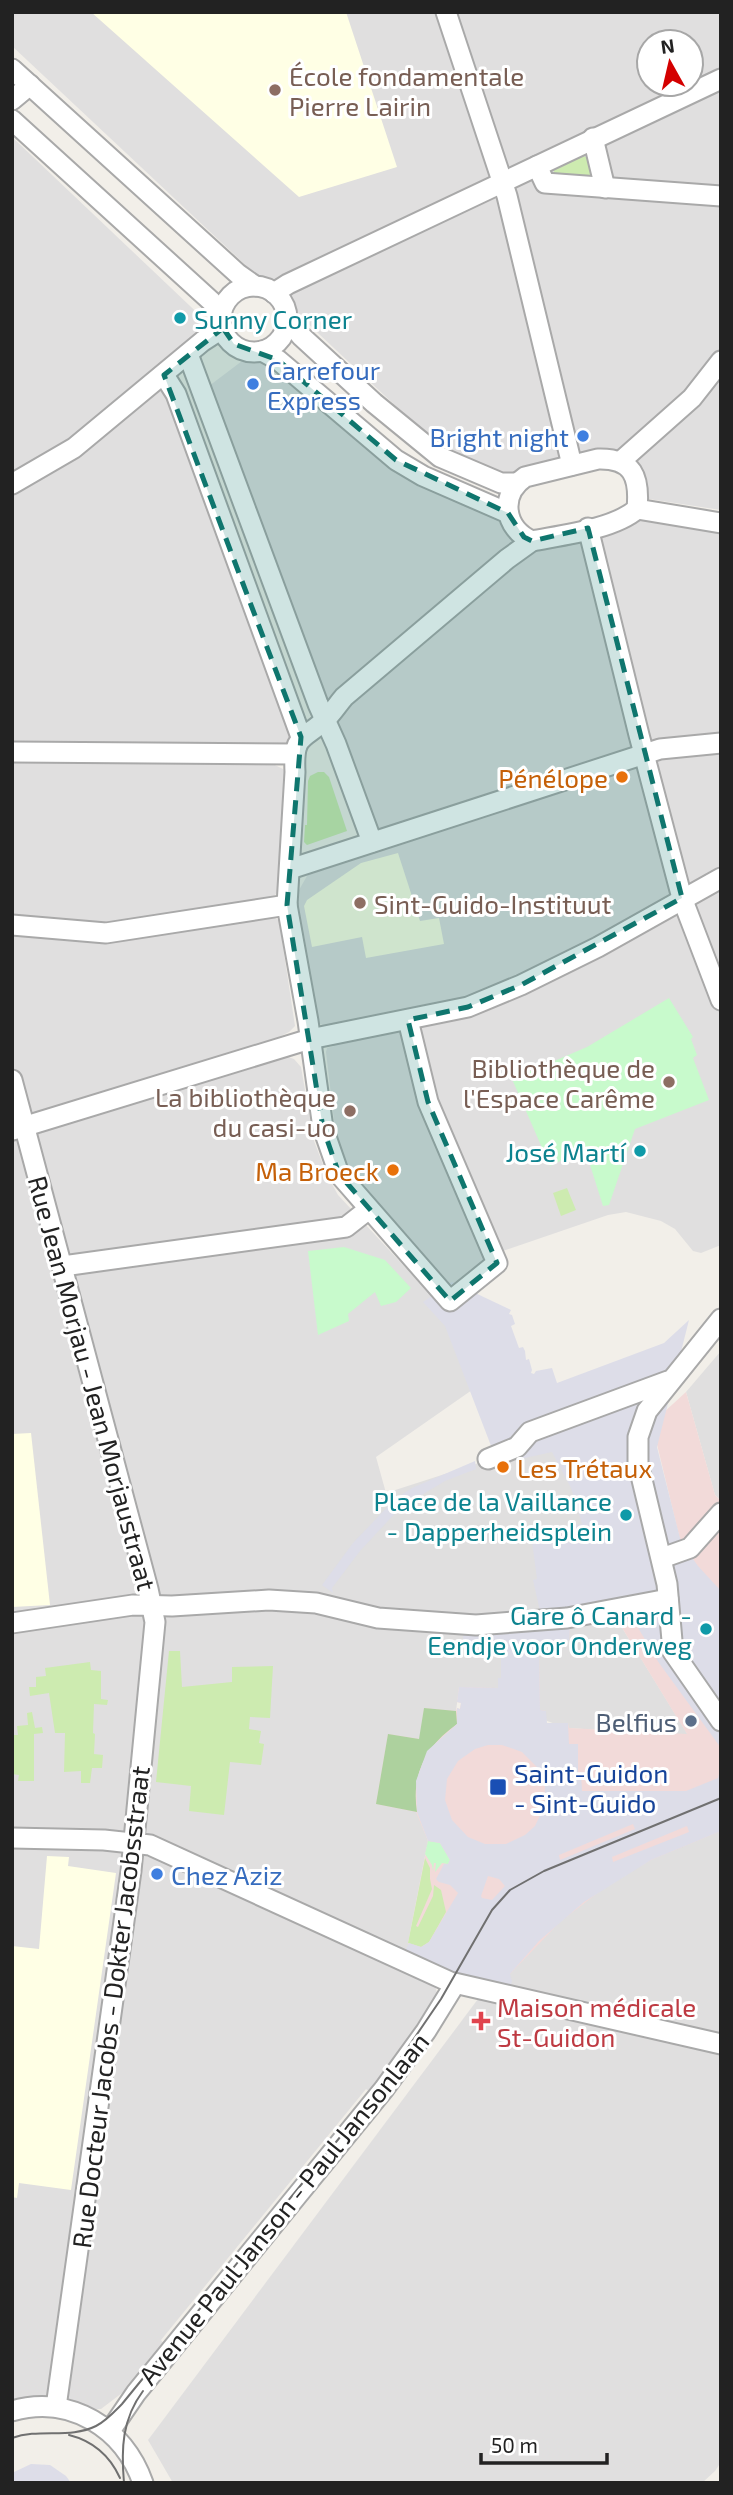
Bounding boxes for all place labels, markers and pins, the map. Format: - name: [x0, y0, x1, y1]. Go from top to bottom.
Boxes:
- place label: École fondamentale Pierre Lairin: [289, 60, 524, 121]
- marker: École fondamentale Pierre Lairin: [267, 82, 283, 98]
- place label: Sunny Corner: [194, 303, 352, 334]
- marker: Sunny Corner: [172, 310, 188, 326]
- place label: Carrefour Express: [267, 354, 380, 415]
- marker: Carrefour Express: [245, 376, 261, 392]
- place label: Bright night: [430, 421, 569, 452]
- marker: Bright night: [575, 428, 591, 444]
- place label: Pénélope: [498, 762, 608, 793]
- marker: Pénélope: [614, 769, 630, 785]
- place label: Sint-Guido-Instituut: [374, 888, 612, 919]
- marker: Sint-Guido-Instituut: [352, 895, 368, 911]
- place label: Bibliothèque de l'Espace Carême: [463, 1052, 655, 1113]
- marker: Bibliothèque de l'Espace Carême: [661, 1074, 677, 1090]
- place label: La bibliothèque du casi-uo: [155, 1081, 336, 1142]
- marker: La bibliothèque du casi-uo: [342, 1103, 358, 1119]
- place label: José Martí: [506, 1136, 628, 1167]
- marker: José Martí: [632, 1143, 648, 1159]
- place label: Ma Broeck: [255, 1155, 379, 1186]
- marker: Ma Broeck: [385, 1162, 401, 1178]
- place label: Les Trétaux: [517, 1452, 652, 1483]
- marker: Les Trétaux: [495, 1459, 511, 1475]
- place label: Place de la Vaillance - Dapperheidsplein: [373, 1485, 612, 1546]
- marker: Place de la Vaillance - Dapperheidsplein: [618, 1507, 634, 1523]
- place label: Gare ô Canard - Eendje voor Onderweg: [427, 1599, 692, 1660]
- marker: Gare ô Canard - Eendje voor Onderweg: [698, 1621, 714, 1637]
- place label: Belfius: [596, 1706, 677, 1737]
- marker: Belfius: [683, 1713, 699, 1729]
- place label: Saint-Guidon - Sint-Guido: [514, 1757, 668, 1818]
- marker: Saint-Guidon - Sint-Guido: [488, 1777, 508, 1797]
- place label: Chez Aziz: [171, 1859, 282, 1890]
- marker: Chez Aziz: [149, 1866, 165, 1882]
- place label: Maison médicale St-Guidon: [497, 1991, 696, 2052]
- marker: Maison médicale St-Guidon: [471, 2011, 491, 2031]

